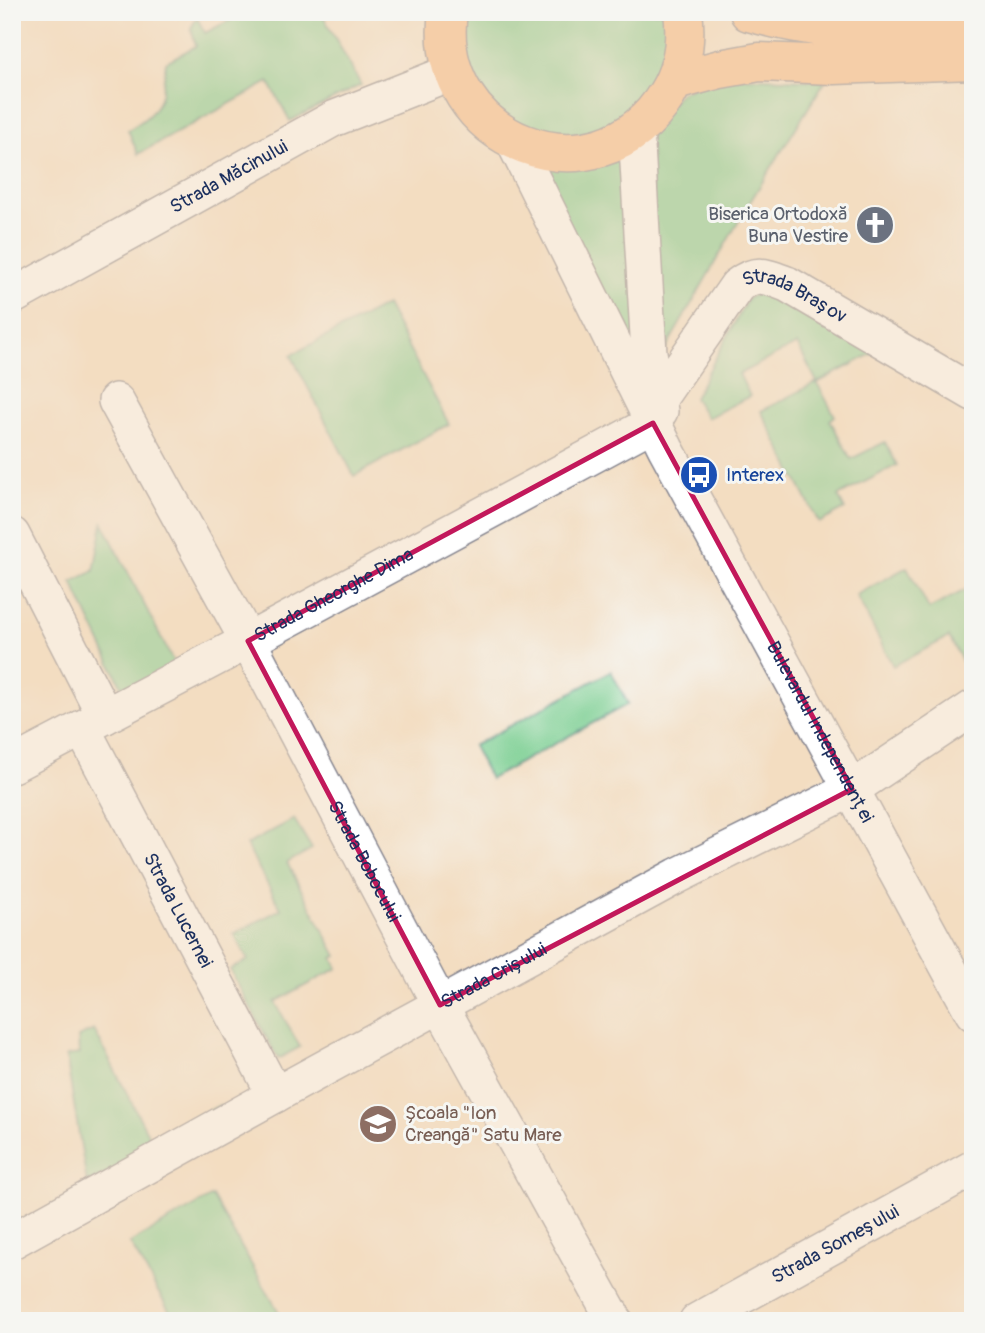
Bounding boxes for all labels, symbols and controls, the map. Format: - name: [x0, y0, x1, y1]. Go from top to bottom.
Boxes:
- street label: Strada Măcinului: [166, 135, 292, 219]
- place label: Biserica Ortodoxă Buna Vestire: [708, 202, 849, 248]
- church icon: Biserica Ortodoxă Buna Vestire: [854, 204, 896, 246]
- street label: Strada Brașov: [738, 264, 851, 328]
- bus stop icon: Interex: [678, 454, 720, 496]
- place label: Interex: [726, 463, 784, 487]
- street label: Strada Gheorghe Dima: [250, 542, 418, 647]
- street label: Bulevardul Independenței: [761, 637, 879, 827]
- street label: Strada Bobocului: [322, 797, 406, 926]
- street label: Strada Lucernei: [138, 849, 218, 972]
- street label: Strada Crișului: [437, 937, 551, 1014]
- place label: Școala "Ion Creangă" Satu Mare: [405, 1101, 562, 1147]
- school or university icon: Școala "Ion Creangă" Satu Mare: [357, 1103, 399, 1145]
- street label: Strada Someșului: [767, 1199, 903, 1289]

